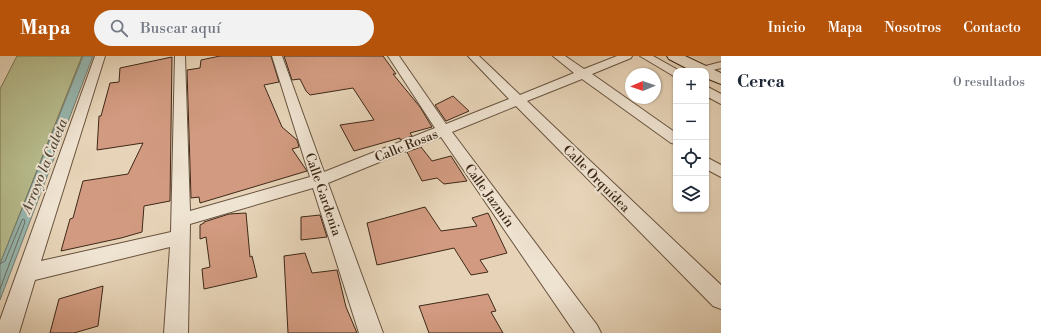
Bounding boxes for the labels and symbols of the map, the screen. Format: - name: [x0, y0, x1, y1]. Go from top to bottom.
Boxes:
- north arrow: [625, 68, 661, 104]
- water label: Arroyo la Caleta: [17, 116, 72, 218]
- street label: Calle Rosas: [372, 126, 441, 166]
- street label: Calle Orquídea: [559, 142, 633, 216]
- street label: Calle Gardenia: [301, 151, 345, 238]
- street label: Calle Jazmín: [461, 161, 518, 231]

